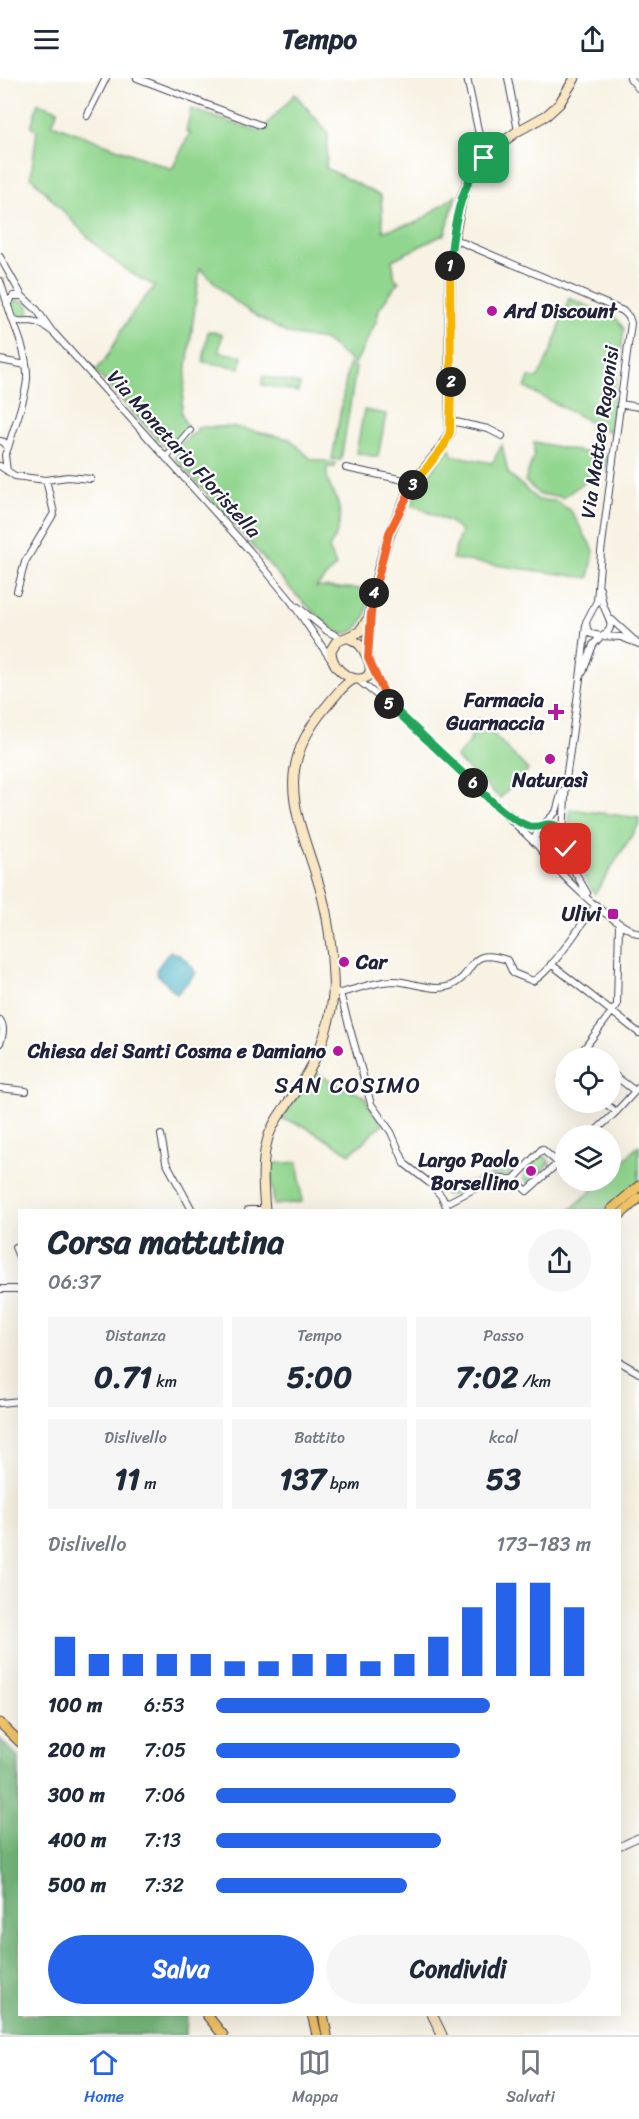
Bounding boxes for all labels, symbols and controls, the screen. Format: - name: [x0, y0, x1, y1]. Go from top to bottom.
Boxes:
- text: Tempo: [282, 15, 357, 63]
- icon: menu: [30, 23, 63, 56]
- icon: share: [576, 23, 609, 56]
- pin: [458, 132, 509, 183]
- icon: arrive: [467, 141, 500, 174]
- pin: 1: [435, 251, 465, 281]
- text: 1: [447, 251, 453, 280]
- place label: Ard Discount: [503, 294, 618, 329]
- marker: Ard Discount: [485, 304, 499, 318]
- street label: Via Matteo Ragonisi: [571, 343, 630, 521]
- street label: Via Monetario Floristella: [98, 361, 270, 547]
- pin: 2: [436, 367, 466, 397]
- text: 2: [446, 367, 456, 396]
- pin: 3: [398, 470, 428, 500]
- text: 3: [409, 470, 417, 499]
- pin: 4: [359, 578, 389, 608]
- text: 4: [369, 578, 379, 607]
- place label: Farmacia Guarnaccia: [445, 683, 545, 741]
- pin: 5: [374, 689, 404, 719]
- text: 5: [384, 689, 394, 718]
- marker: Farmacia Guarnaccia: [549, 705, 563, 719]
- marker: Naturasì: [543, 752, 557, 766]
- place label: Naturasì: [511, 763, 588, 798]
- pin: 6: [458, 768, 488, 798]
- text: 6: [468, 768, 478, 797]
- pin: [540, 823, 591, 874]
- icon: check: [549, 832, 582, 865]
- place label: Ulivi: [562, 897, 602, 932]
- marker: Ulivi: [606, 907, 620, 921]
- place label: Car: [355, 945, 389, 980]
- marker: Car: [337, 955, 351, 969]
- place label: Chiesa dei Santi Cosma e Damiano: [27, 1034, 327, 1069]
- marker: Chiesa dei Santi Cosma e Damiano: [331, 1044, 345, 1058]
- map controls: [555, 1047, 621, 1191]
- button: locate: [555, 1047, 621, 1113]
- district label: SAN COSIMO: [275, 1066, 421, 1105]
- button: layers: [555, 1125, 621, 1191]
- place label: Largo Paolo Borsellino: [418, 1143, 520, 1201]
- marker: Largo Paolo Borsellino: [524, 1164, 538, 1178]
- text: Corsa mattutina: [48, 1213, 284, 1271]
- button: share: [528, 1229, 591, 1292]
- text: 06:37: [48, 1265, 100, 1300]
- text: Distanza: [105, 1321, 166, 1350]
- text: Tempo: [297, 1321, 342, 1350]
- text: Passo: [483, 1321, 524, 1350]
- text: 0.71: [94, 1350, 152, 1404]
- text: 5:00: [287, 1350, 352, 1404]
- text: 7:02: [456, 1350, 518, 1404]
- text: km: [152, 1367, 177, 1396]
- text: /km: [518, 1367, 551, 1396]
- text: Dislivello: [104, 1423, 167, 1452]
- text: Battito: [294, 1423, 345, 1452]
- text: kcal: [489, 1423, 518, 1452]
- text: 11: [114, 1452, 140, 1506]
- text: 137: [279, 1452, 326, 1506]
- text: 53: [486, 1452, 521, 1506]
- text: m: [140, 1469, 157, 1498]
- text: bpm: [326, 1469, 360, 1498]
- text: Dislivello: [48, 1527, 126, 1562]
- text: 173–183 m: [497, 1527, 591, 1562]
- text: 100 m: [48, 1688, 102, 1723]
- text: 6:53: [144, 1688, 185, 1723]
- text: 200 m: [48, 1733, 105, 1768]
- text: 7:05: [144, 1733, 186, 1768]
- text: 300 m: [48, 1778, 105, 1813]
- text: 7:06: [144, 1778, 185, 1813]
- text: 400 m: [48, 1823, 106, 1858]
- text: 7:13: [144, 1823, 181, 1858]
- text: 500 m: [48, 1868, 106, 1903]
- text: 7:32: [144, 1868, 184, 1903]
- button: Salva: [48, 1935, 314, 2004]
- button: Condividi: [326, 1935, 591, 2004]
- tab: Home: [84, 2046, 124, 2111]
- tab: Mappa: [292, 2046, 338, 2111]
- tab: Salvati: [506, 2046, 555, 2111]

